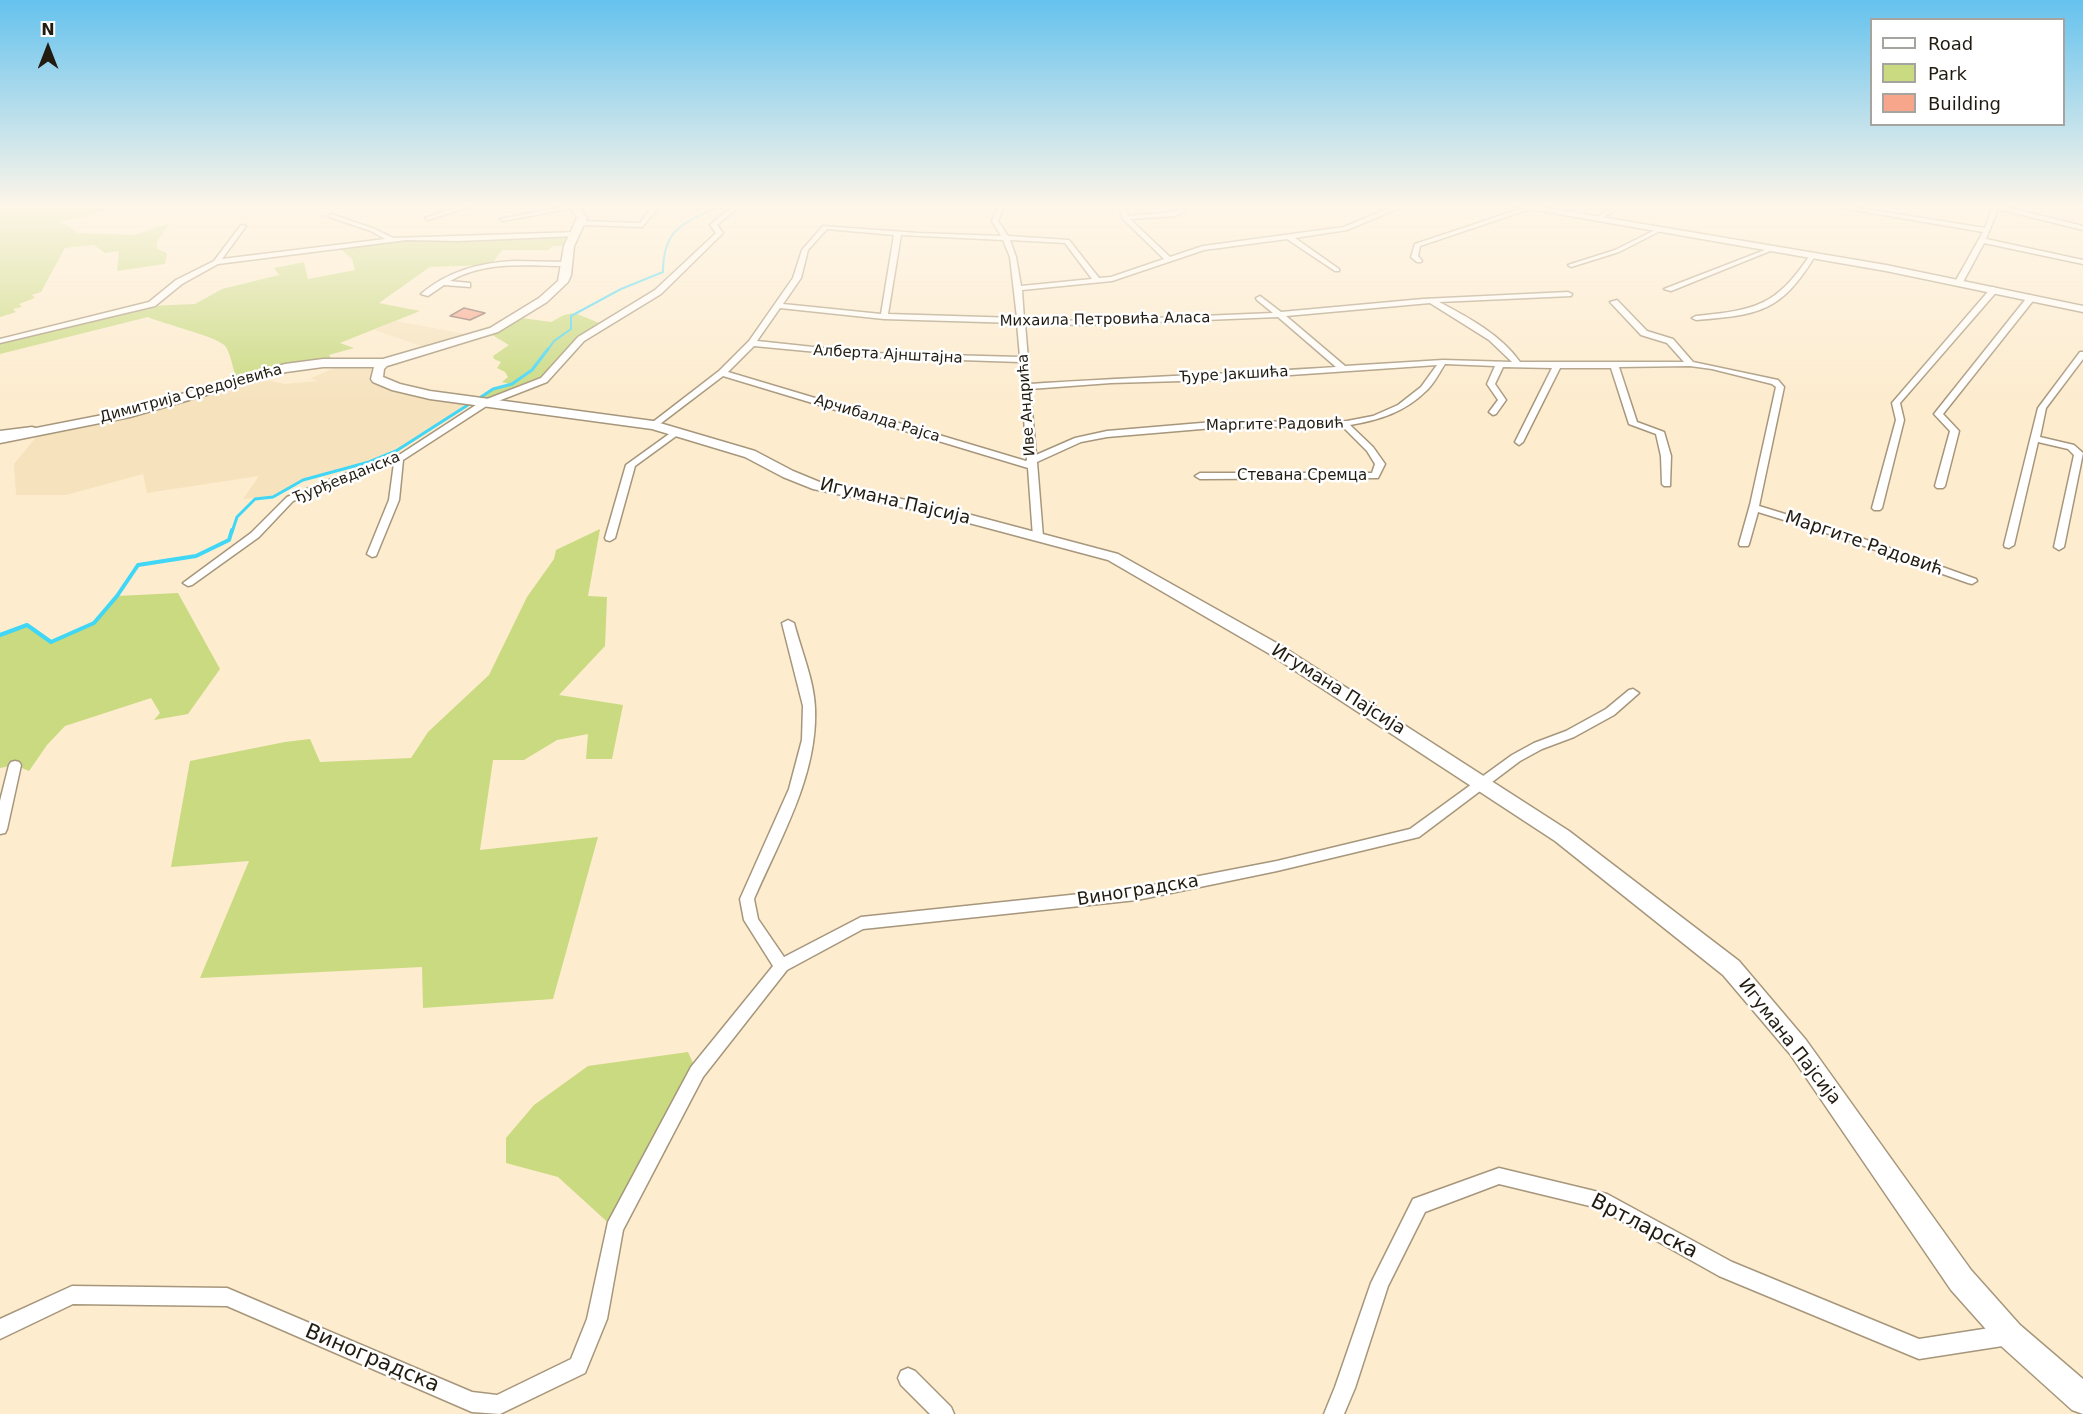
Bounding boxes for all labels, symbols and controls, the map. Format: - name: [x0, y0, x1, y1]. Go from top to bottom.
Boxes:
- north arrow: [18, 18, 78, 78]
- legend: [1870, 18, 2065, 126]
- text: N: [41, 20, 55, 39]
- text: Road: [1928, 33, 1973, 54]
- text: Park: [1928, 63, 1967, 84]
- text: Building: [1928, 93, 2001, 114]
- street label: Михаила Петровића Аласа: [999, 309, 1211, 331]
- street label: Алберта Ајнштајна: [813, 342, 963, 368]
- street label: Иве Андрића: [1014, 353, 1040, 457]
- street label: Димитрија Средојевића: [98, 361, 284, 427]
- street label: Ђуре Јакшића: [1179, 363, 1289, 387]
- street label: Арчибалда Рајса: [812, 391, 942, 447]
- street label: Маргите Радовић: [1206, 415, 1344, 435]
- street label: Ђурђевданска: [291, 448, 403, 508]
- street label: Стевана Сремца: [1237, 467, 1367, 485]
- street label: Игумана Пајсија: [818, 474, 972, 530]
- street label: Маргите Радовић: [1782, 507, 1946, 581]
- street label: Игумана Пајсија: [1267, 640, 1409, 740]
- street label: Виноградска: [1076, 871, 1200, 911]
- street label: Игумана Пајсија: [1733, 975, 1845, 1109]
- street label: Вртларска: [1586, 1189, 1702, 1265]
- street label: Виноградска: [301, 1319, 443, 1399]

